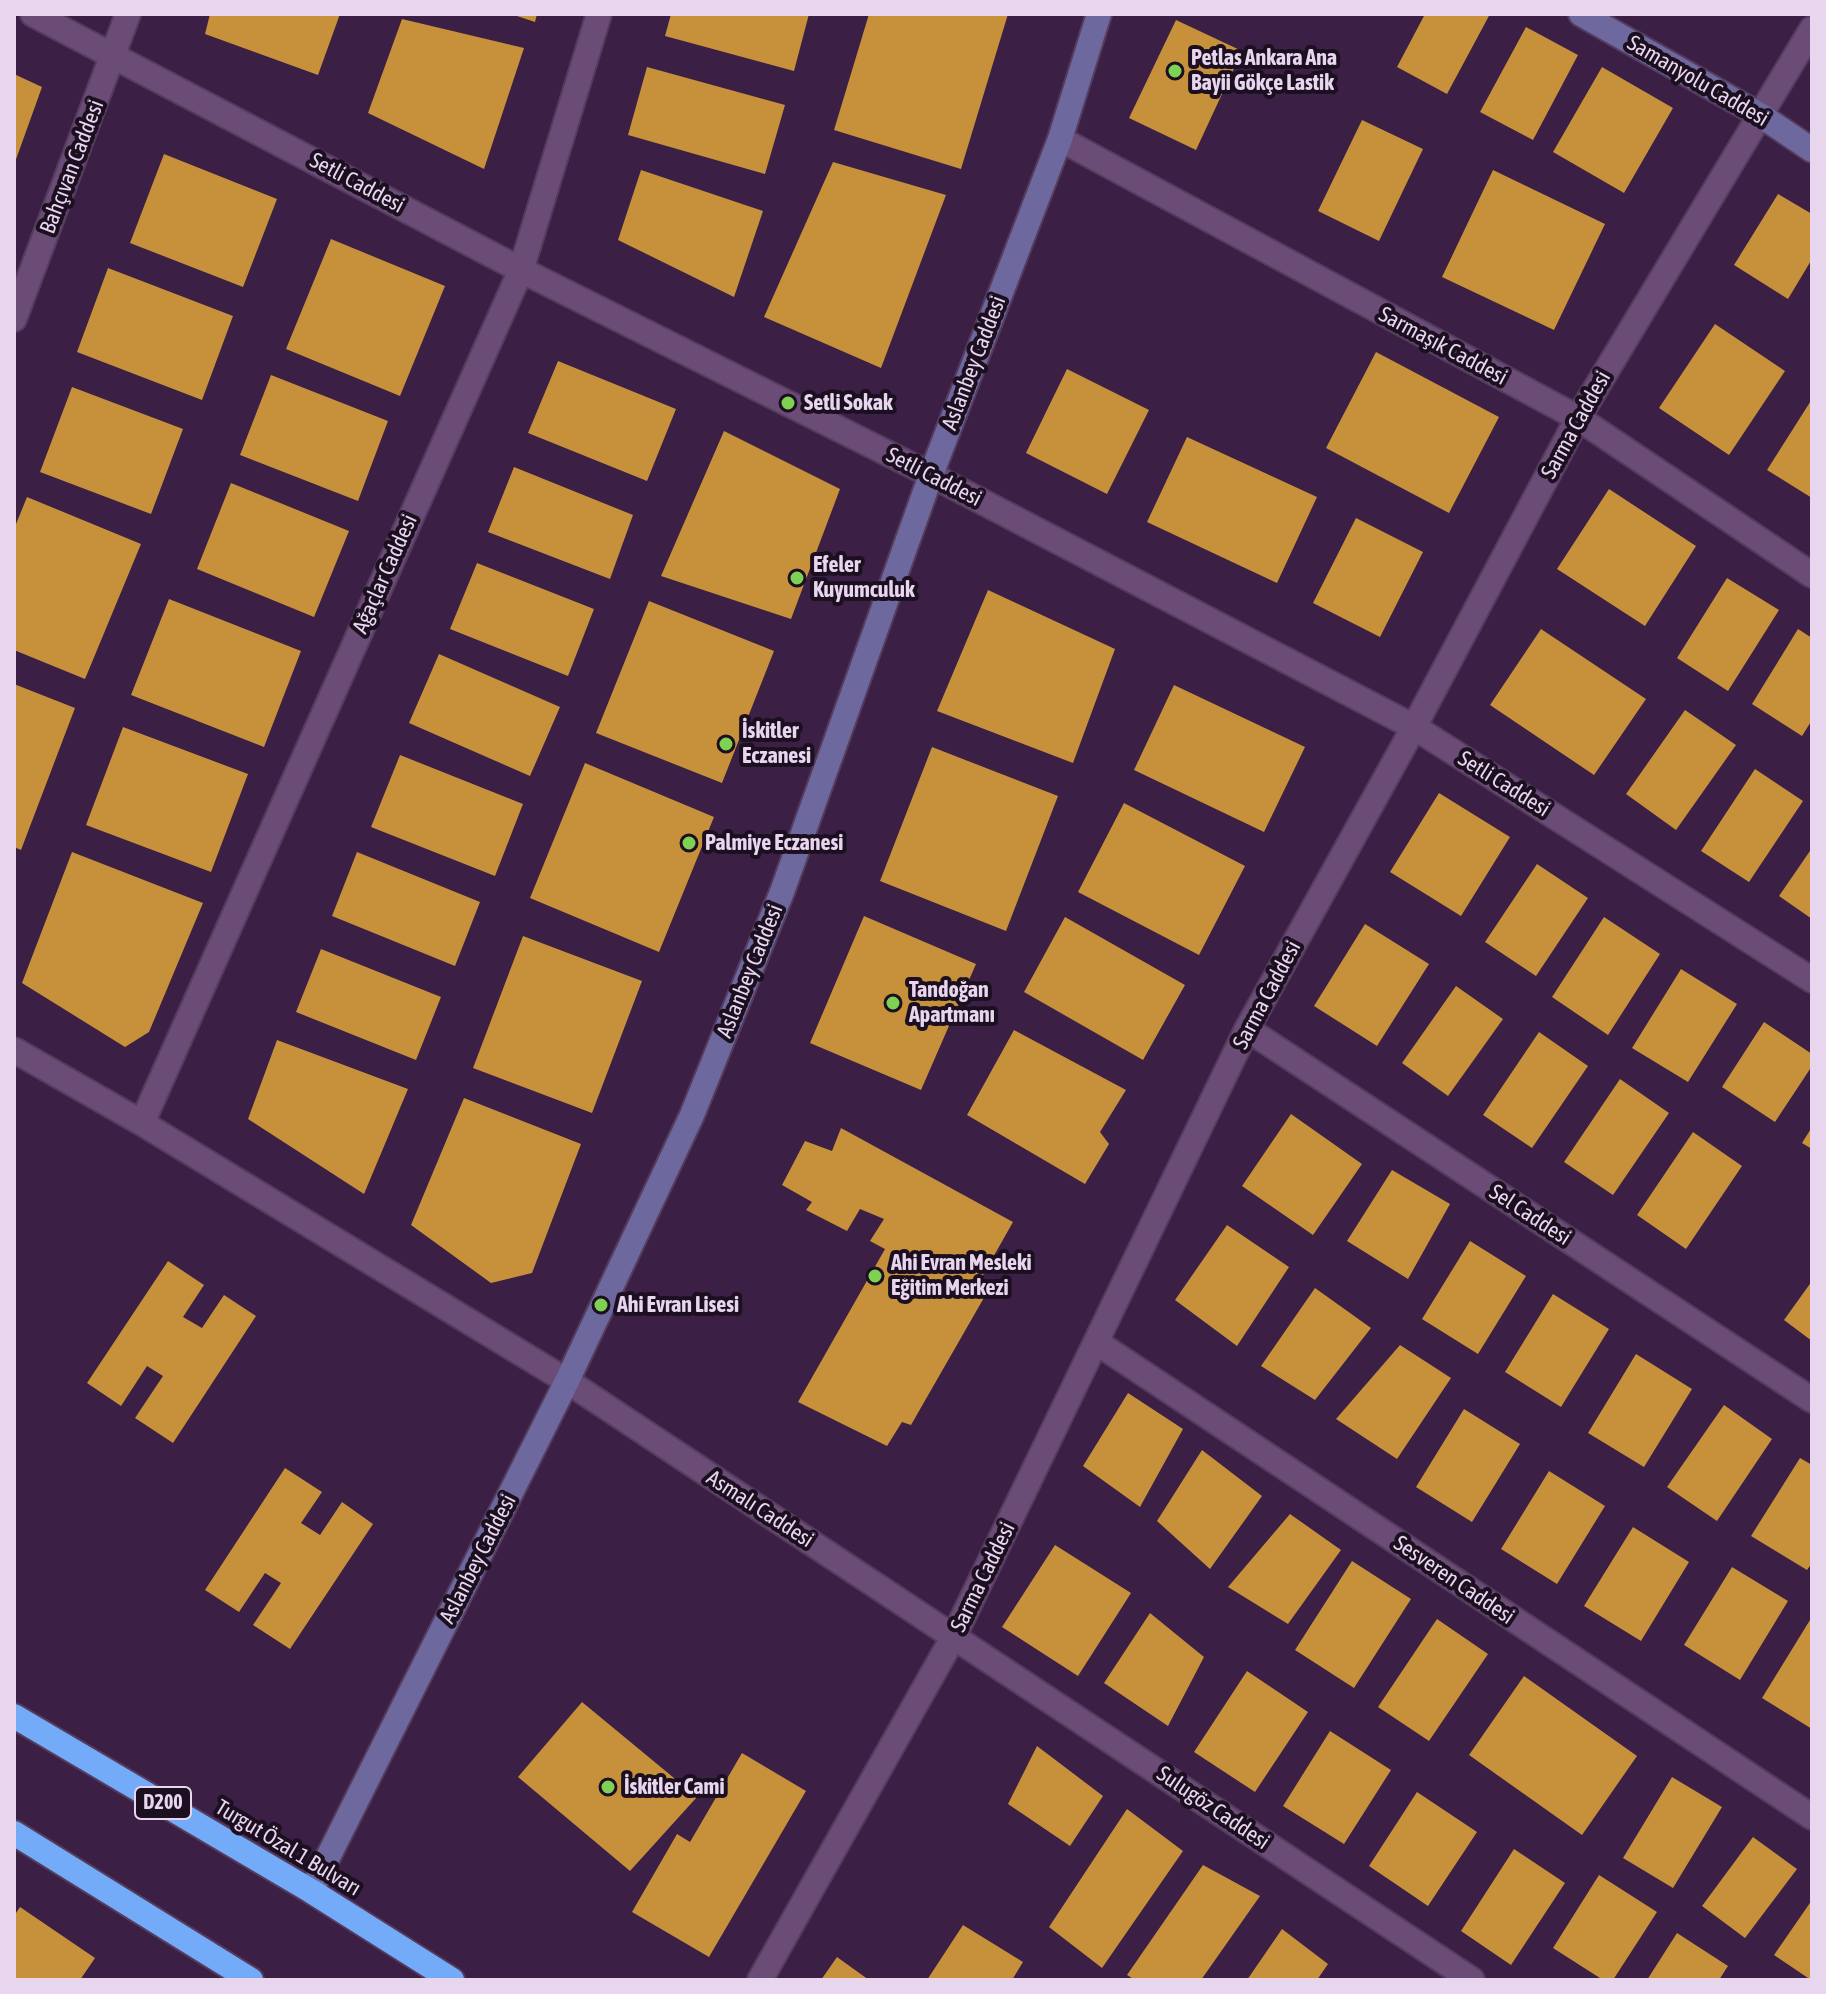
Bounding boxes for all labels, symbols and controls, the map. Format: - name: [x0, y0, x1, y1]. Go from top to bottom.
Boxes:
- street label: Samanyolu Caddesi: [1623, 30, 1773, 132]
- place label: Petlas Ankara Ana Bayii Gökçe Lastik: [1191, 45, 1337, 96]
- marker: Petlas Ankara Ana Bayii Gökçe Lastik: [1166, 62, 1184, 80]
- street label: Bahçıvan Caddesi: [34, 96, 110, 238]
- street label: Setli Caddesi: [305, 147, 409, 219]
- street label: Aslanbey Caddesi: [936, 292, 1012, 434]
- street label: Sarmaşık Caddesi: [1374, 301, 1512, 391]
- street label: Sarma Caddesi: [1536, 367, 1616, 483]
- place label: Setli Sokak: [804, 390, 893, 416]
- marker: Setli Sokak: [779, 394, 797, 412]
- street label: Setli Caddesi: [882, 442, 986, 512]
- street label: Ağaçlar Caddesi: [347, 510, 423, 638]
- place label: Efeler Kuyumculuk: [813, 552, 915, 604]
- marker: Efeler Kuyumculuk: [788, 569, 806, 587]
- place label: İskitler Eczanesi: [742, 718, 811, 770]
- marker: İskitler Eczanesi: [717, 735, 735, 753]
- street label: Setli Caddesi: [1453, 745, 1555, 823]
- place label: Palmiye Eczanesi: [705, 830, 843, 856]
- marker: Palmiye Eczanesi: [680, 834, 698, 852]
- street label: Aslanbey Caddesi: [711, 901, 789, 1041]
- street label: Sarma Caddesi: [1227, 936, 1307, 1054]
- place label: Tandoğan Apartmanı: [909, 977, 995, 1028]
- marker: Tandoğan Apartmanı: [884, 994, 902, 1012]
- street label: Sel Caddesi: [1484, 1179, 1576, 1251]
- place label: Ahi Evran Mesleki Eğitim Merkezi: [891, 1250, 1032, 1302]
- marker: Ahi Evran Mesleki Eğitim Merkezi: [866, 1267, 884, 1285]
- place label: Ahi Evran Lisesi: [617, 1292, 739, 1318]
- marker: Ahi Evran Lisesi: [592, 1296, 610, 1314]
- street label: Asmalı Caddesi: [702, 1465, 818, 1553]
- street label: Aslanbey Caddesi: [434, 1490, 522, 1628]
- street label: Sarma Caddesi: [945, 1518, 1021, 1636]
- street label: Sesveren Caddesi: [1389, 1530, 1519, 1630]
- street label: Sulugöz Caddesi: [1152, 1761, 1274, 1855]
- place label: İskitler Cami: [624, 1774, 724, 1800]
- marker: İskitler Cami: [599, 1778, 617, 1796]
- road number: D200: [135, 1787, 191, 1819]
- street label: Turgut Özal 1 Bulvarı: [211, 1794, 365, 1902]

